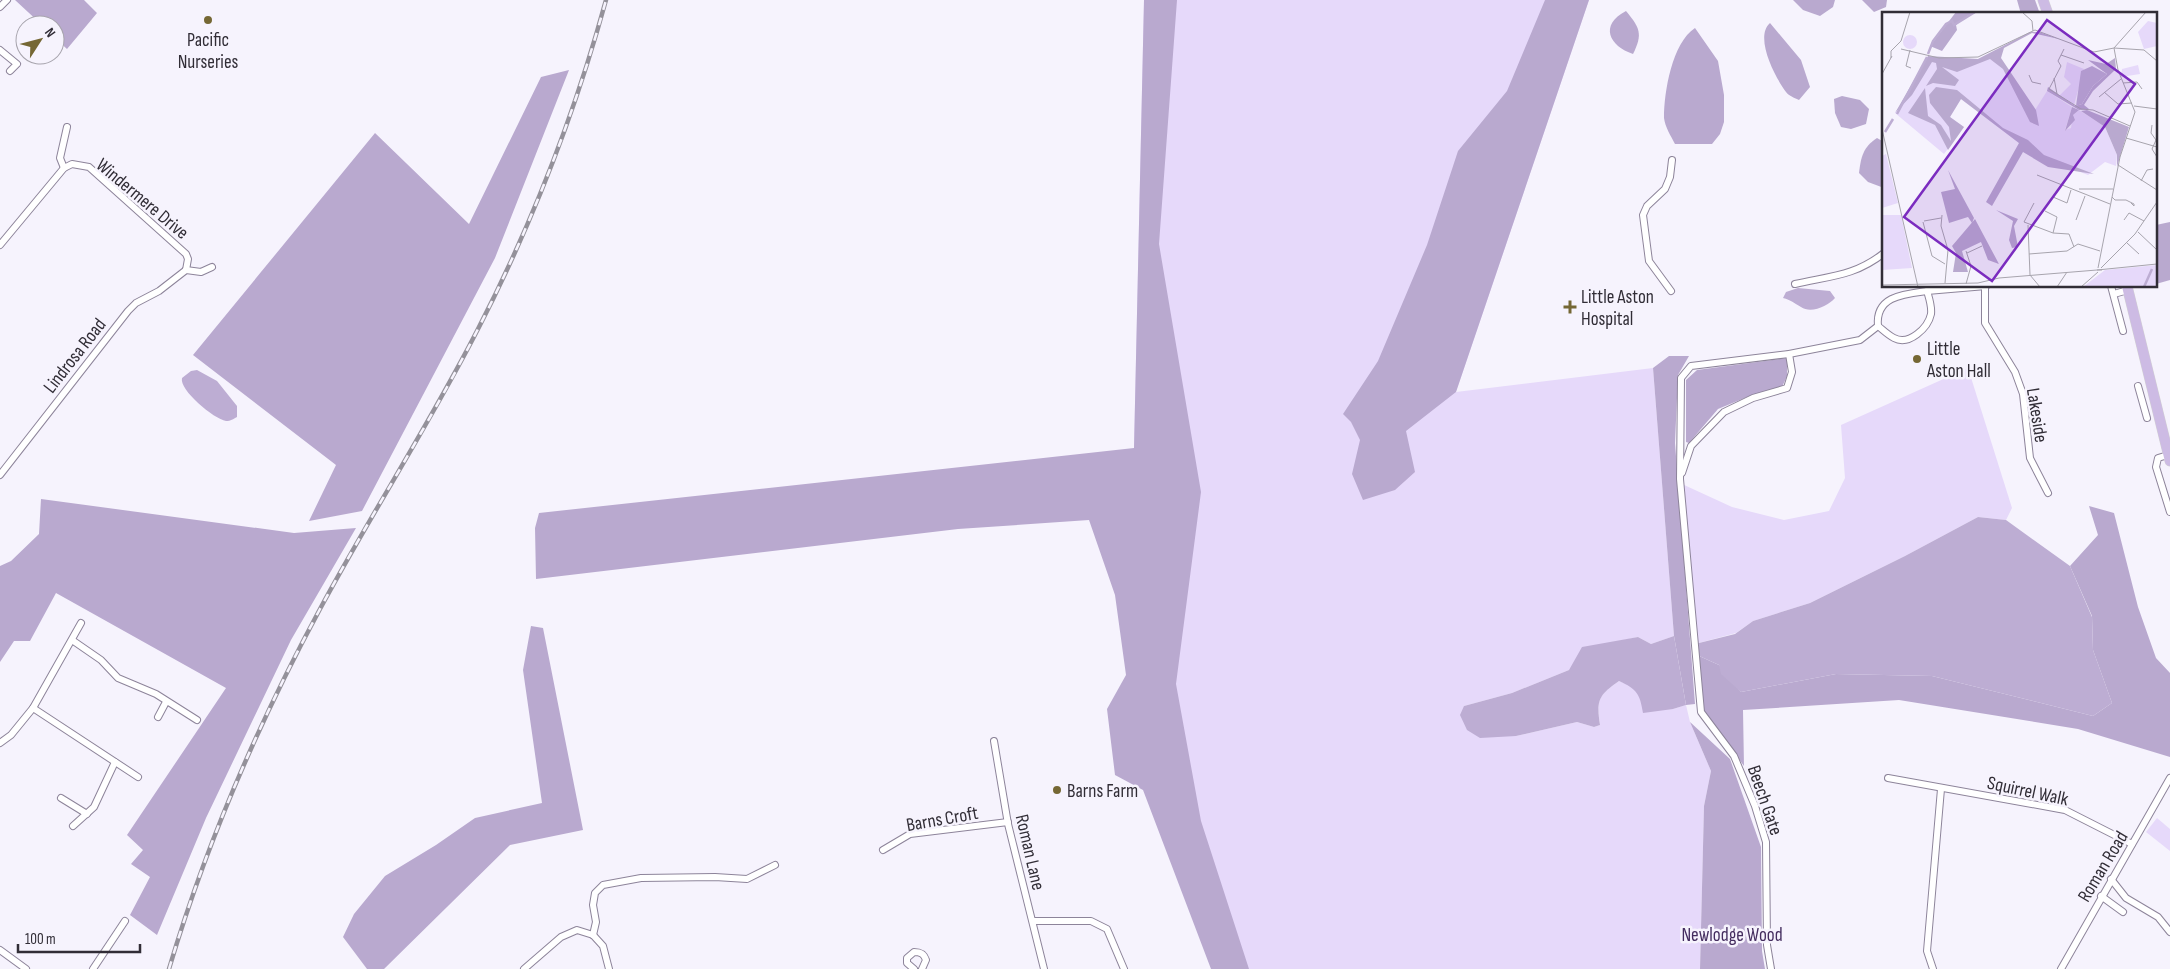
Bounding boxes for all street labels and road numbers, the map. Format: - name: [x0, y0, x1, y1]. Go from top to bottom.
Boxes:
- street label: Windermere Drive: [91, 154, 193, 245]
- street label: Lindrosa Road: [39, 314, 111, 398]
- street label: Lakeside: [2021, 386, 2052, 444]
- street label: Beech Gate: [1742, 762, 1787, 838]
- street label: Squirrel Walk: [1985, 772, 2071, 811]
- street label: Barns Croft: [904, 802, 980, 837]
- street label: Roman Lane: [1010, 812, 1049, 893]
- street label: Roman Road: [2073, 827, 2133, 906]

